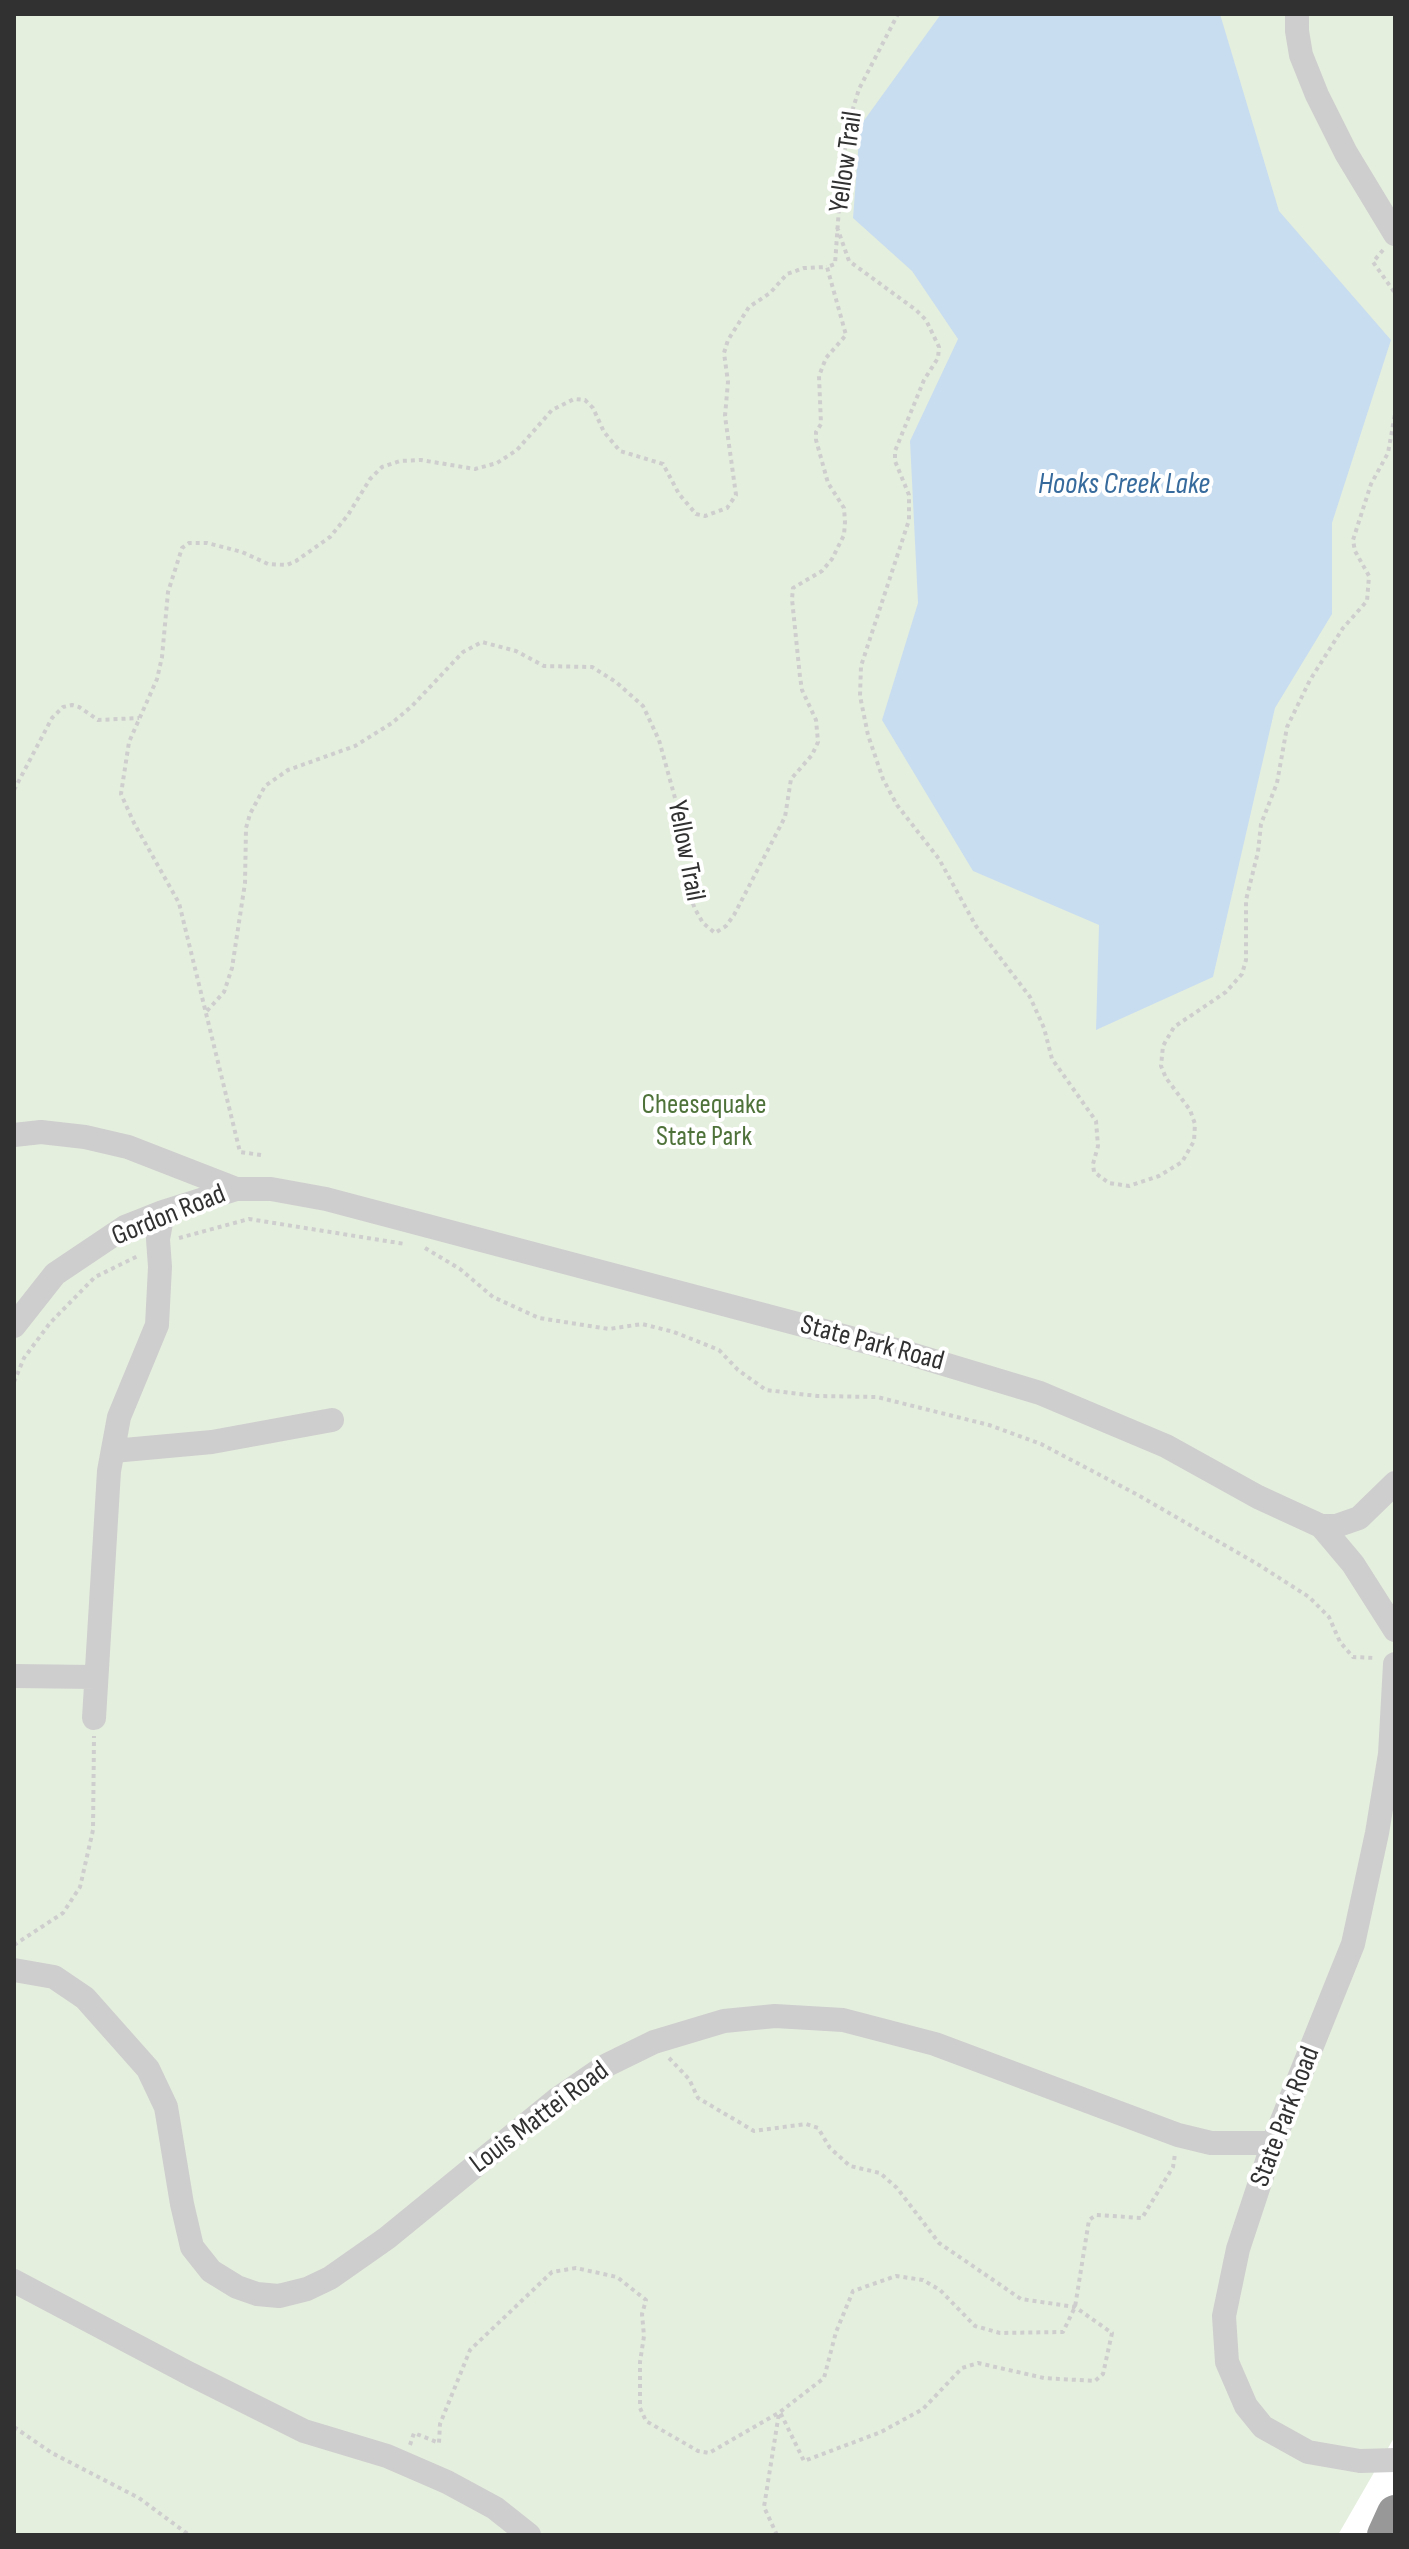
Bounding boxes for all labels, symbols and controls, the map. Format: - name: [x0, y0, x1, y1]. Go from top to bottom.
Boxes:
- street label: Yellow Trail: [823, 109, 871, 215]
- water label: Hooks Creek Lake: [1038, 467, 1210, 503]
- street label: Yellow Trail: [659, 798, 711, 904]
- park label: Cheesequake State Park: [641, 1089, 767, 1155]
- street label: Gordon Road: [107, 1178, 231, 1254]
- street label: State Park Road: [797, 1309, 947, 1379]
- street label: State Park Road: [1244, 2042, 1328, 2192]
- street label: Louis Mattei Road: [464, 2055, 616, 2181]

